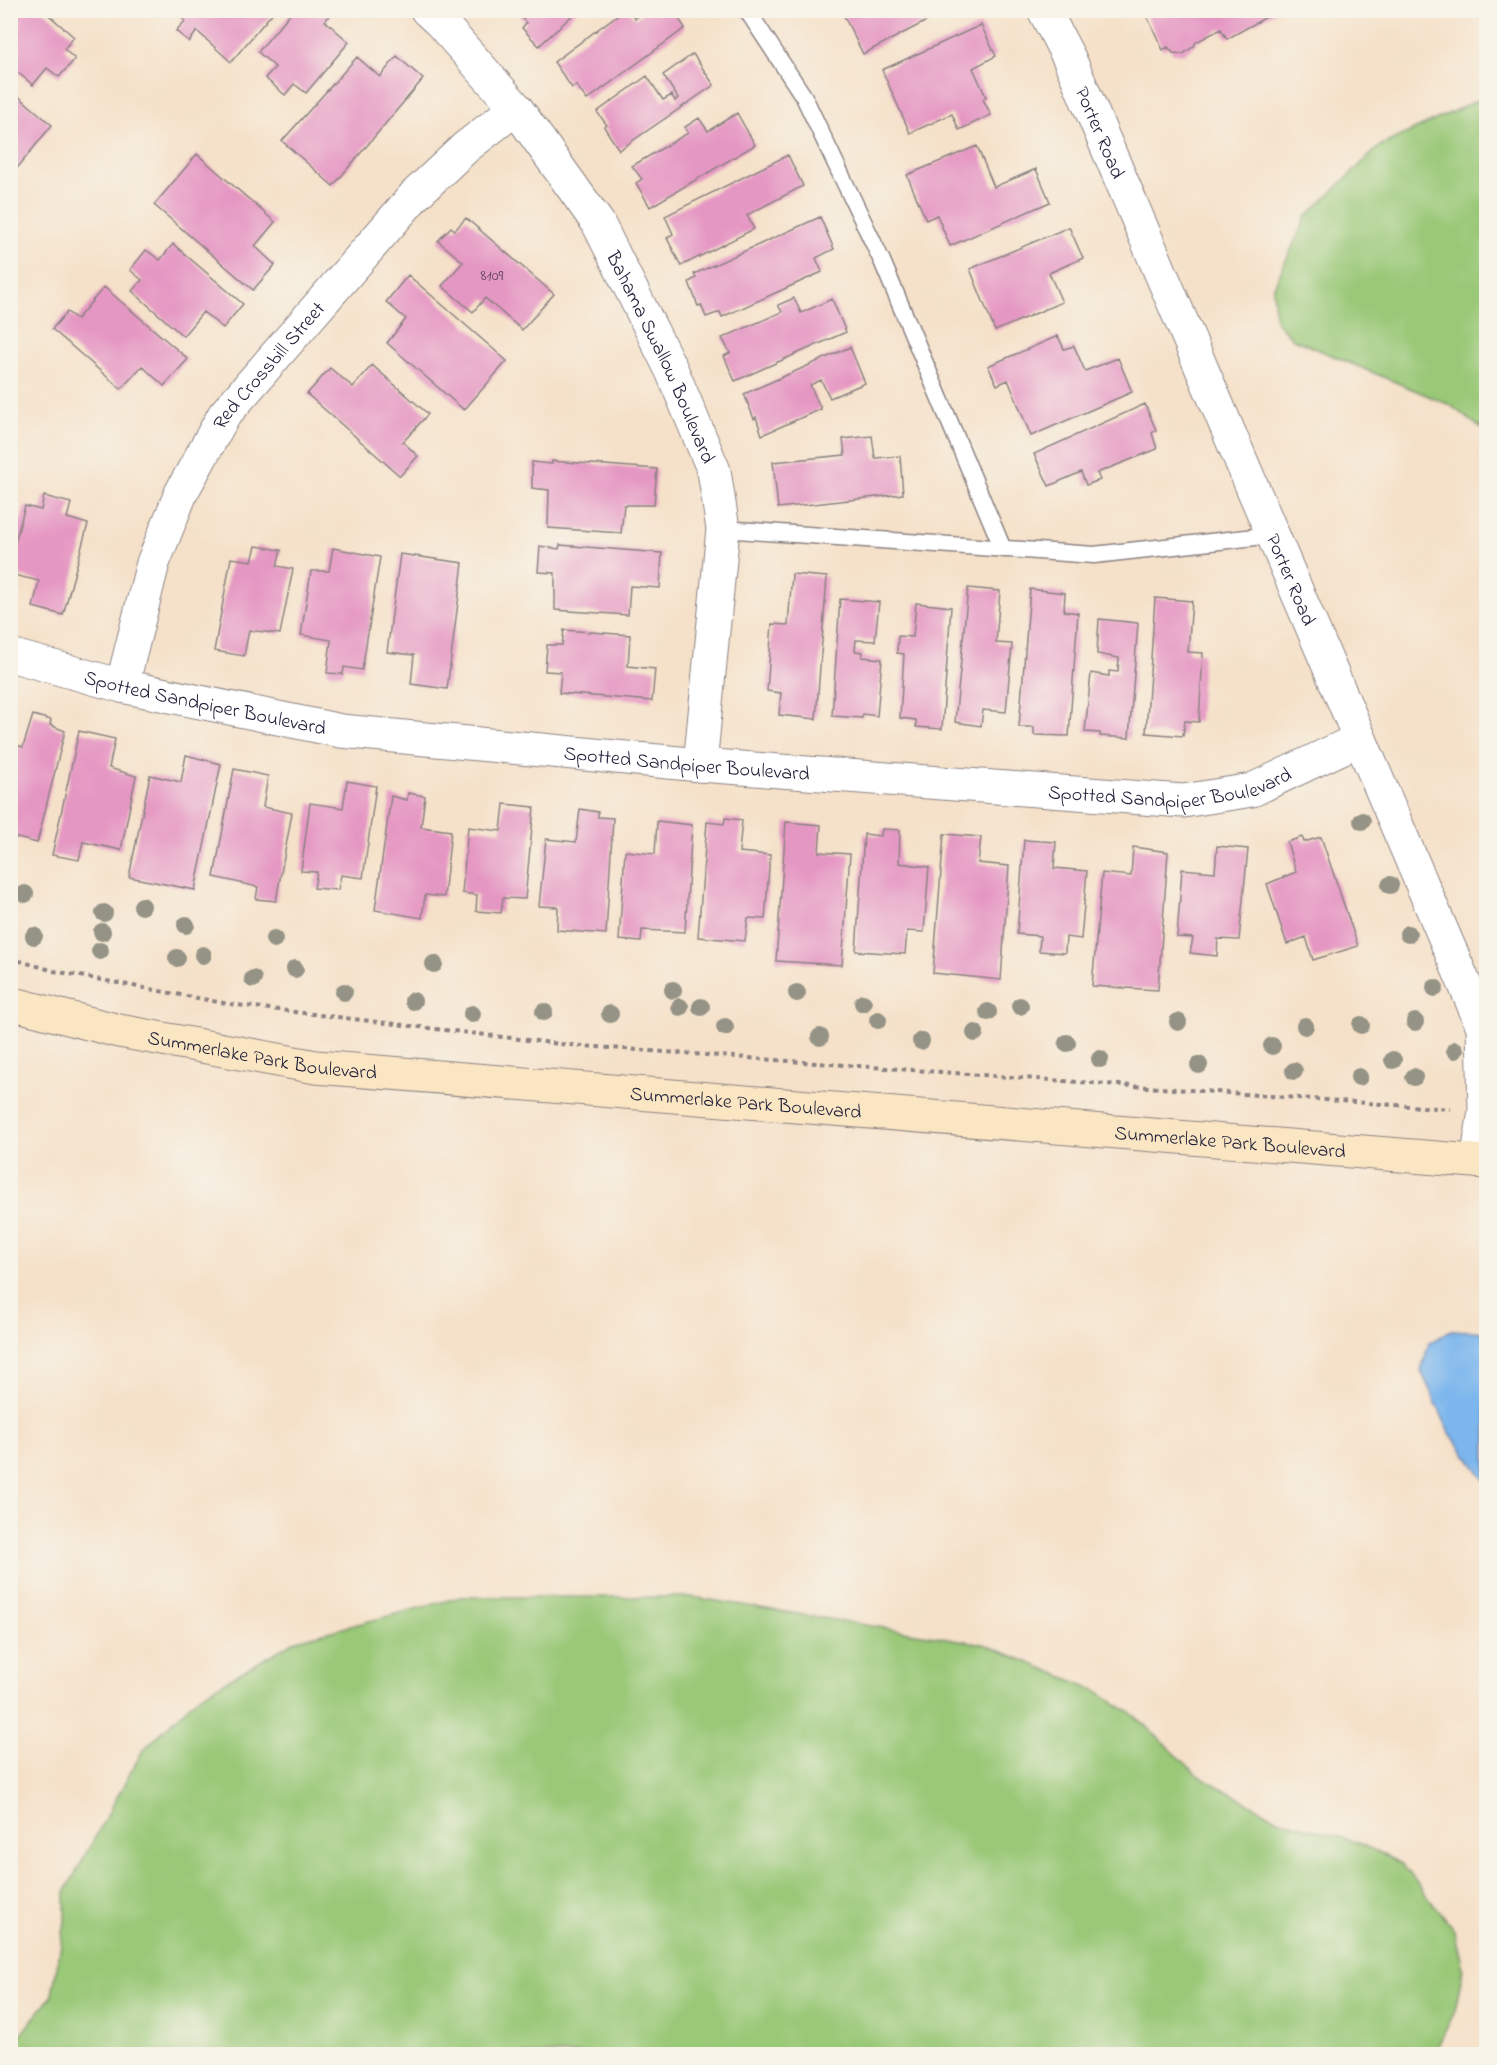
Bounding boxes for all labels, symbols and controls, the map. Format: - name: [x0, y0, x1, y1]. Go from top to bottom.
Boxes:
- street label: Porter Road: [1066, 83, 1131, 184]
- street label: Bahama Swallow Boulevard: [597, 246, 721, 469]
- house number: 8109: [481, 264, 504, 288]
- street label: Red Crossbill Street: [207, 296, 333, 435]
- street label: Porter Road: [1257, 530, 1322, 631]
- street label: Spotted Sandpiper Boulevard: [80, 664, 328, 745]
- street label: Spotted Sandpiper Boulevard: [562, 740, 811, 790]
- street label: Spotted Sandpiper Boulevard: [1047, 761, 1297, 818]
- street label: Summerlake Park Boulevard: [145, 1024, 378, 1089]
- street label: Summerlake Park Boulevard: [629, 1081, 862, 1128]
- street label: Summerlake Park Boulevard: [1113, 1120, 1347, 1168]

